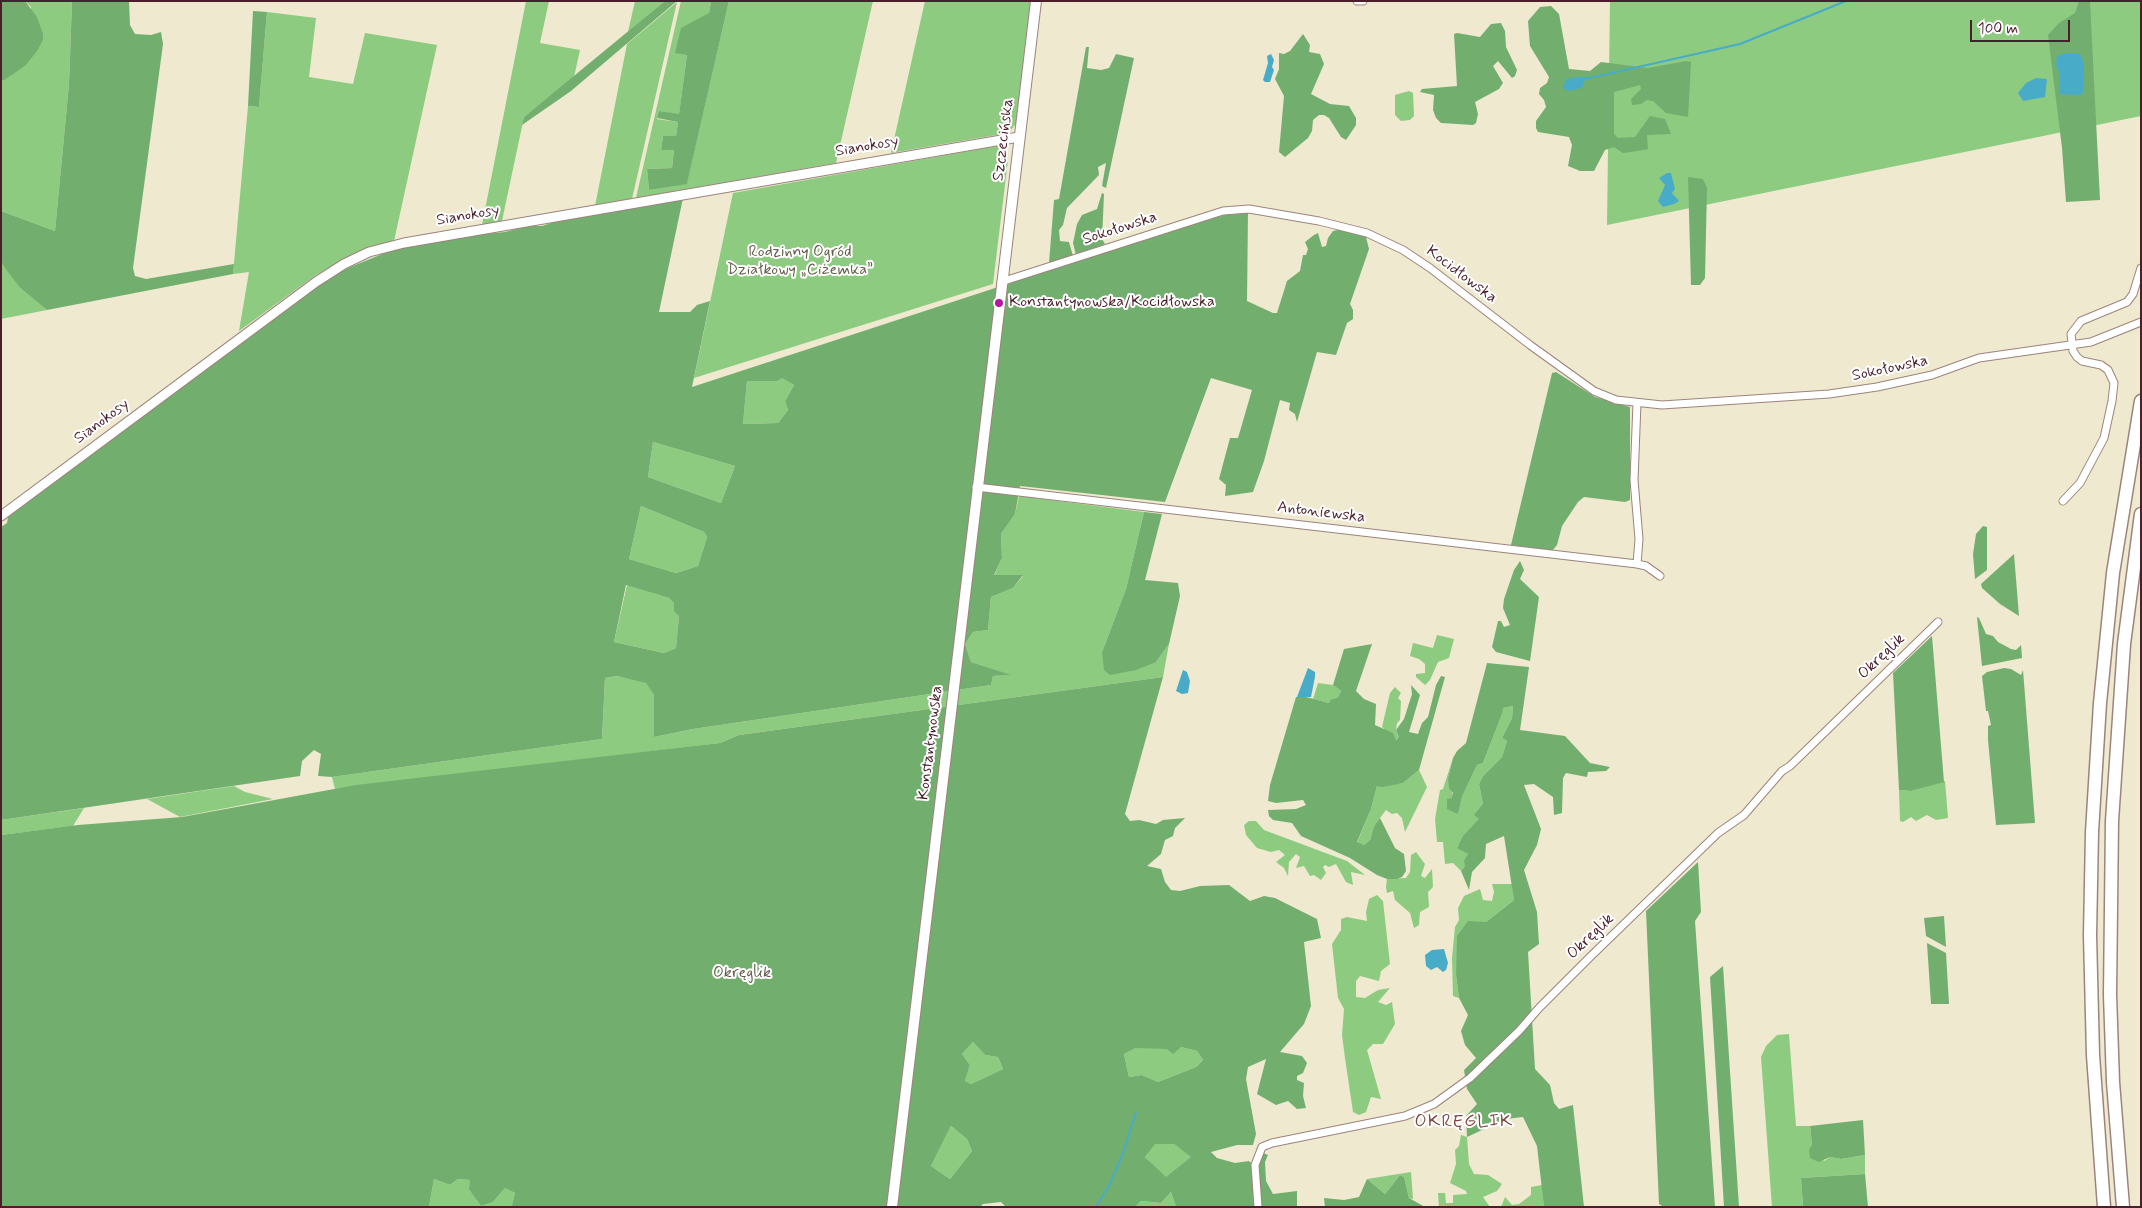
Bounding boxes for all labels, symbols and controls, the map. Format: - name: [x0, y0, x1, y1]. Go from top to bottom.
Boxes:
- scale bar: [1972, 10, 2072, 42]
- text: 100 m: [1978, 19, 2018, 39]
- street label: Szczecińska: [989, 98, 1019, 182]
- street label: Sianokosy: [834, 132, 900, 162]
- street label: Sianokosy: [435, 201, 501, 231]
- street label: Sokołowska: [1080, 208, 1160, 250]
- street label: Kocidłowska: [1422, 242, 1500, 308]
- park label: Rodzinny Ogród Działkowy „Ciżemka”: [727, 243, 873, 281]
- place label: Konstantynowska/Kocidłowska: [1009, 293, 1215, 313]
- marker: Konstantynowska/Kocidłowska: [993, 297, 1005, 309]
- street label: Sokołowska: [1850, 352, 1930, 386]
- street label: Sianokosy: [71, 395, 133, 449]
- street label: Antoniewska: [1276, 498, 1366, 528]
- street label: Okręglik: [1854, 630, 1910, 684]
- street label: Konstantynowska: [914, 685, 948, 801]
- street label: Okręglik: [1563, 910, 1619, 964]
- park label: Okręglik: [713, 964, 771, 984]
- district label: OKRĘGLIK: [1416, 1111, 1512, 1133]

